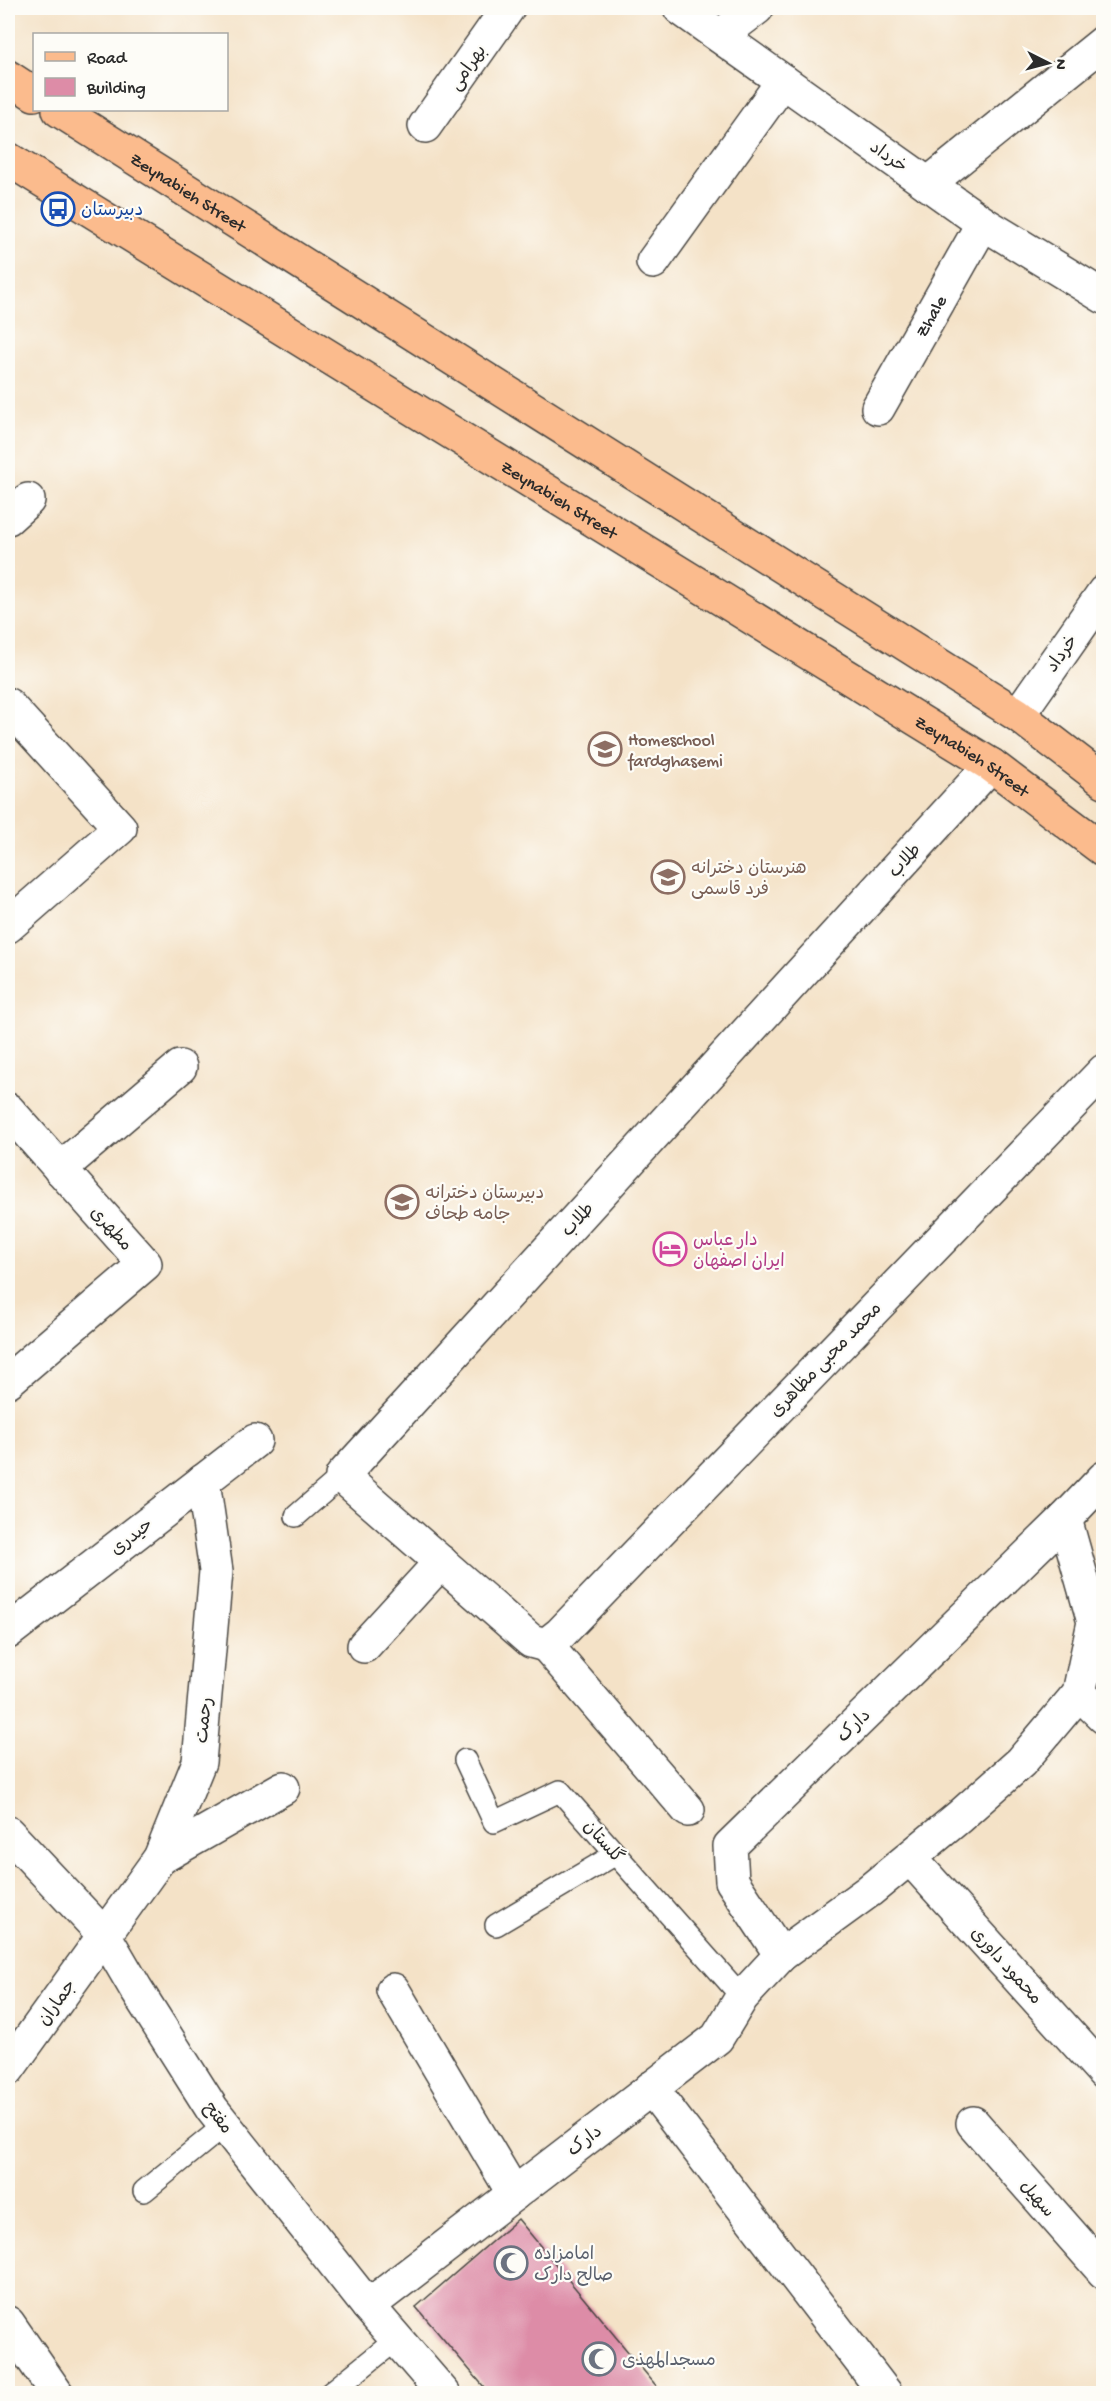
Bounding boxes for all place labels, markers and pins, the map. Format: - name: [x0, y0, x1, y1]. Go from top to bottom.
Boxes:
- bus stop icon: دبیرستان: [40, 191, 76, 227]
- place label: دبیرستان: [81, 201, 143, 222]
- school or university icon: Homeschool fardghasemi: [587, 731, 623, 767]
- place label: Homeschool fardghasemi: [627, 731, 723, 773]
- school or university icon: هنرستان دخترانه فرد قاسمی: [650, 859, 686, 895]
- place label: هنرستان دخترانه فرد قاسمی: [691, 859, 807, 901]
- school or university icon: دبیرستان دخترانه جامه طحاف: [384, 1184, 420, 1220]
- place label: دبیرستان دخترانه جامه طحاف: [425, 1184, 544, 1226]
- hotel icon: دار عباس ایران اصفهان: [652, 1231, 688, 1267]
- place label: دار عباس ایران اصفهان: [693, 1231, 785, 1273]
- mosque icon: امامزاده صالح دارک: [493, 2245, 529, 2281]
- place label: امامزاده صالح دارک: [534, 2245, 613, 2287]
- mosque icon: مسجدالمهذی: [581, 2341, 617, 2377]
- place label: مسجدالمهذی: [622, 2351, 716, 2372]

